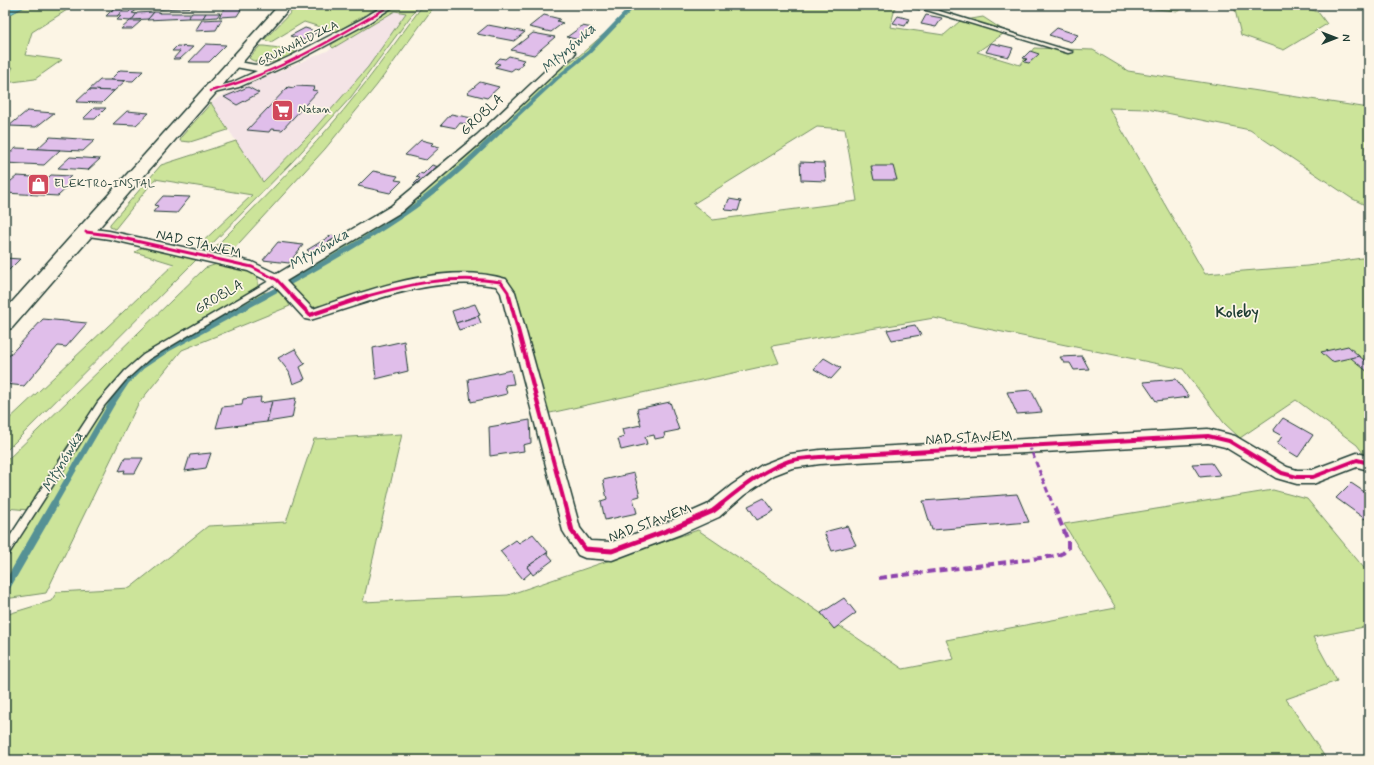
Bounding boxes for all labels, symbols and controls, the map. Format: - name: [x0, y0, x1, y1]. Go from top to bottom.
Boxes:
- street label: GRUNWALDZKA: [255, 17, 341, 71]
- north arrow: [1316, 18, 1356, 58]
- water label: Młynówka: [538, 19, 601, 79]
- text: N: [1338, 34, 1352, 42]
- street label: GROBLA: [456, 90, 508, 140]
- supermarket icon: Natan: [270, 97, 296, 123]
- place label: Natan: [298, 102, 332, 118]
- shop icon: ELEKTRO-INSTAL: [26, 171, 52, 197]
- place label: ELEKTRO-INSTAL: [54, 176, 155, 192]
- water label: Młynówka: [285, 224, 353, 276]
- street label: NAD STAWEM: [154, 225, 244, 263]
- street label: GROBLA: [191, 276, 247, 318]
- district label: Koleby: [1215, 303, 1259, 323]
- street label: NAD STAWEM: [925, 427, 1013, 449]
- water label: Młynówka: [38, 428, 88, 496]
- street label: NAD STAWEM: [606, 500, 694, 546]

